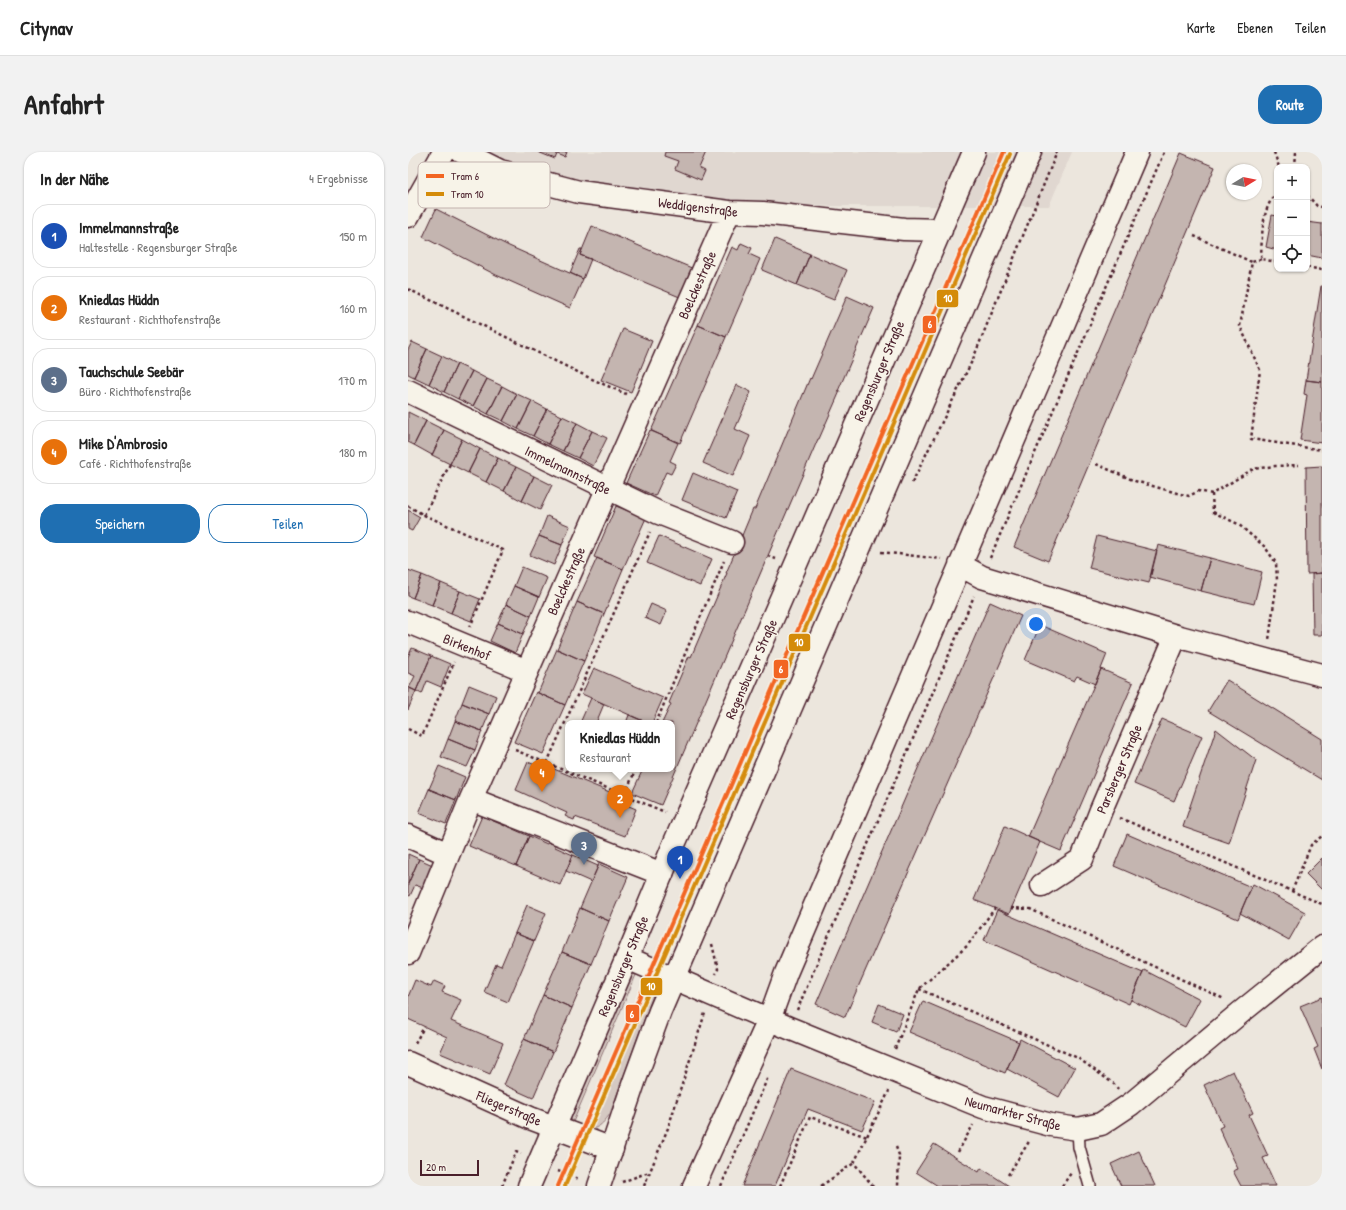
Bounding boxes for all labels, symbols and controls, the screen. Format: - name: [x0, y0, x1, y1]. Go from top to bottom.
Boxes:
- text: Citynav: [20, 15, 73, 41]
- text: Karte: [1187, 18, 1215, 37]
- text: Ebenen: [1237, 18, 1273, 37]
- text: Teilen: [1295, 18, 1326, 37]
- text: Anfahrt: [24, 85, 104, 123]
- button: Route: [1258, 85, 1322, 124]
- legend: [418, 162, 550, 208]
- north arrow: [1226, 164, 1262, 200]
- map controls: [1274, 164, 1310, 272]
- button: +: [1274, 164, 1310, 200]
- text: In der Nähe: [40, 167, 109, 190]
- text: 4 Ergebnisse: [309, 169, 368, 187]
- text: Tram 6: [451, 169, 480, 183]
- text: Tram 10: [451, 187, 484, 201]
- street label: Weddigenstraße: [657, 192, 740, 222]
- button: −: [1274, 200, 1310, 236]
- text: Immelmannstraße: [79, 217, 179, 238]
- text: 1: [52, 227, 56, 245]
- text: 150 m: [339, 227, 367, 245]
- button: locate: [1274, 236, 1310, 272]
- text: Haltestelle · Regensburger Straße: [79, 238, 237, 256]
- street label: Boelckestraße: [673, 247, 721, 322]
- text: Kniedlas Hüddn: [79, 289, 159, 310]
- line badge: 10: [936, 289, 959, 308]
- text: 10: [944, 291, 953, 305]
- text: 2: [51, 299, 57, 317]
- text: 160 m: [339, 299, 367, 317]
- text: Restaurant · Richthofenstraße: [79, 310, 221, 328]
- line badge: 6: [922, 315, 937, 334]
- street label: Regensburger Straße: [849, 317, 909, 424]
- text: 6: [928, 317, 933, 331]
- text: Tauchschule Seebär: [79, 361, 184, 382]
- text: 3: [51, 371, 57, 389]
- text: 170 m: [338, 371, 367, 389]
- text: Büro · Richthofenstraße: [79, 382, 191, 400]
- text: Mike D'Ambrosio: [79, 433, 167, 454]
- street label: Immelmannstraße: [522, 441, 615, 500]
- text: 4: [52, 443, 56, 461]
- text: 180 m: [339, 443, 367, 461]
- text: Café · Richthofenstraße: [79, 454, 191, 472]
- button: Speichern: [40, 504, 200, 543]
- button: Teilen: [208, 504, 368, 543]
- street label: Boelckestraße: [542, 543, 590, 618]
- your location: [1026, 614, 1046, 634]
- street label: Regensburger Straße: [720, 615, 782, 722]
- street label: Birkenhof: [440, 628, 494, 665]
- line badge: 10: [788, 633, 811, 652]
- text: 10: [795, 635, 804, 649]
- line badge: 6: [773, 659, 789, 679]
- text: 6: [779, 662, 784, 676]
- popup: [565, 720, 675, 772]
- street label: Parsberger Straße: [1091, 721, 1147, 817]
- text: Kniedlas Hüddn: [580, 727, 660, 748]
- text: Restaurant: [580, 748, 631, 766]
- pin: 4: [529, 759, 555, 792]
- pin: 2: [607, 785, 633, 818]
- pin: 3: [571, 832, 597, 865]
- pin: 1: [667, 846, 693, 879]
- street label: Regensburger Straße: [593, 912, 653, 1019]
- line badge: 10: [640, 977, 663, 996]
- text: 10: [647, 979, 656, 993]
- line badge: 6: [625, 1004, 640, 1023]
- text: 6: [630, 1007, 635, 1021]
- street label: Fliegerstraße: [472, 1085, 545, 1131]
- street label: Neumarkter Straße: [963, 1091, 1064, 1136]
- scale bar: [420, 1158, 479, 1177]
- text: 20 m: [426, 1160, 446, 1174]

